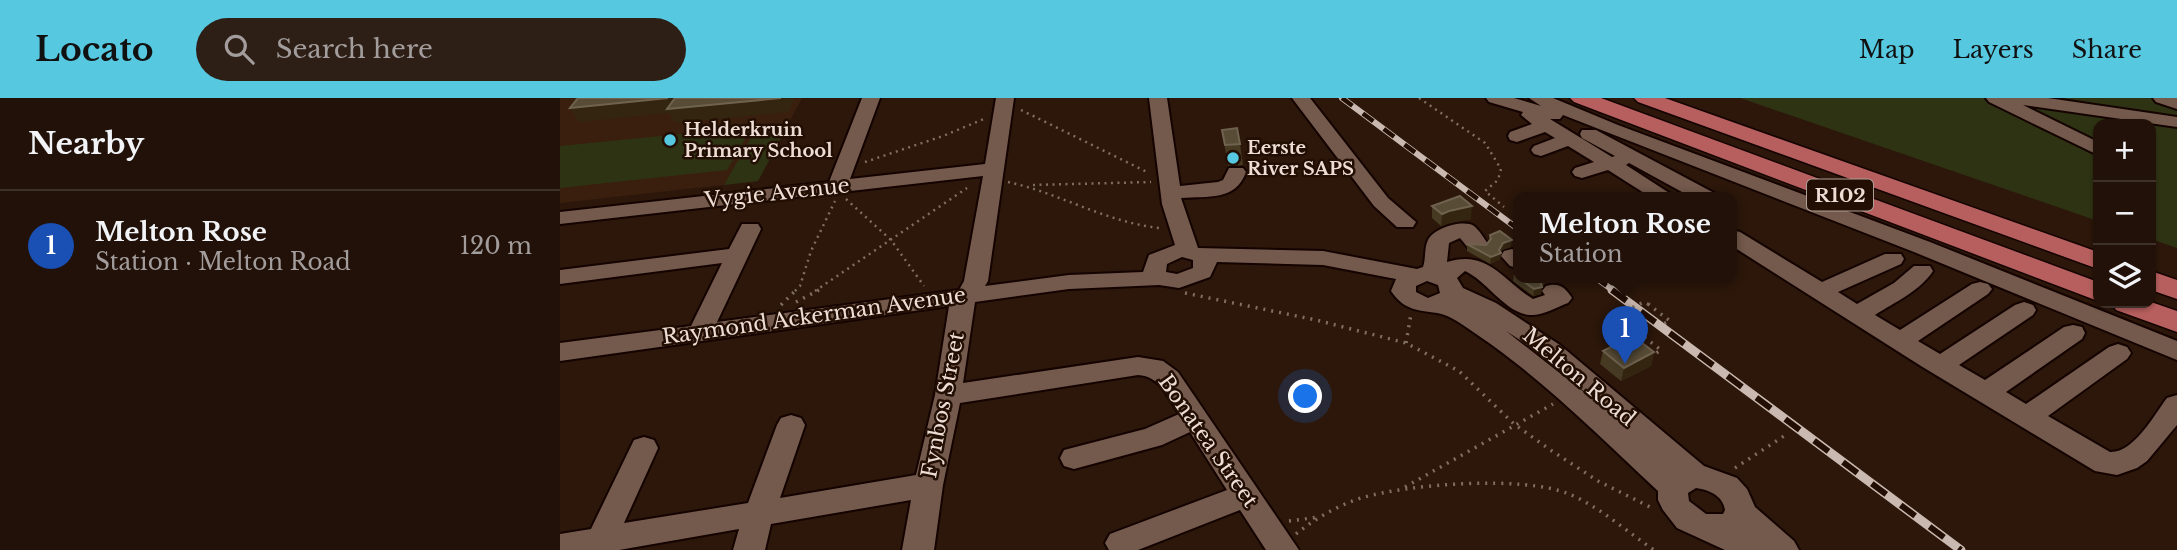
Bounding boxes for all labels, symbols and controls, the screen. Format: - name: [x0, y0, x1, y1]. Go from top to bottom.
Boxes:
- search box: [196, 18, 686, 81]
- text: Locato: [35, 29, 154, 70]
- icon: search: [220, 30, 258, 68]
- text: Search here: [276, 33, 433, 65]
- text: Map: [1859, 35, 1915, 64]
- text: Layers: [1953, 35, 2034, 64]
- text: Share: [2072, 35, 2142, 64]
- place label: Helderkruin Primary School: [684, 119, 833, 162]
- map controls: [2093, 119, 2156, 308]
- button: +: [2093, 119, 2156, 182]
- text: Nearby: [28, 125, 144, 162]
- marker: Helderkruin Primary School: [662, 132, 678, 148]
- place label: Eerste River SAPS: [1247, 137, 1354, 180]
- marker: Eerste River SAPS: [1225, 150, 1241, 166]
- street label: Vygie Avenue: [702, 172, 851, 214]
- road number: R102: [1807, 180, 1873, 211]
- button: −: [2093, 182, 2156, 245]
- popup: [1513, 192, 1737, 283]
- text: Melton Rose: [1539, 208, 1711, 240]
- text: Melton Rose: [95, 216, 267, 248]
- text: 1: [46, 232, 56, 260]
- text: 120 m: [460, 232, 532, 260]
- text: Station: [1539, 240, 1623, 268]
- button: layers: [2093, 245, 2156, 308]
- text: Station · Melton Road: [95, 248, 351, 276]
- street label: Raymond Ackerman Avenue: [660, 282, 968, 350]
- pin: 1: [1602, 306, 1648, 364]
- street label: Melton Road: [1517, 322, 1641, 432]
- street label: Fynbos Street: [916, 330, 970, 480]
- street label: Bonatea Street: [1152, 369, 1264, 513]
- your location: [1288, 379, 1322, 413]

